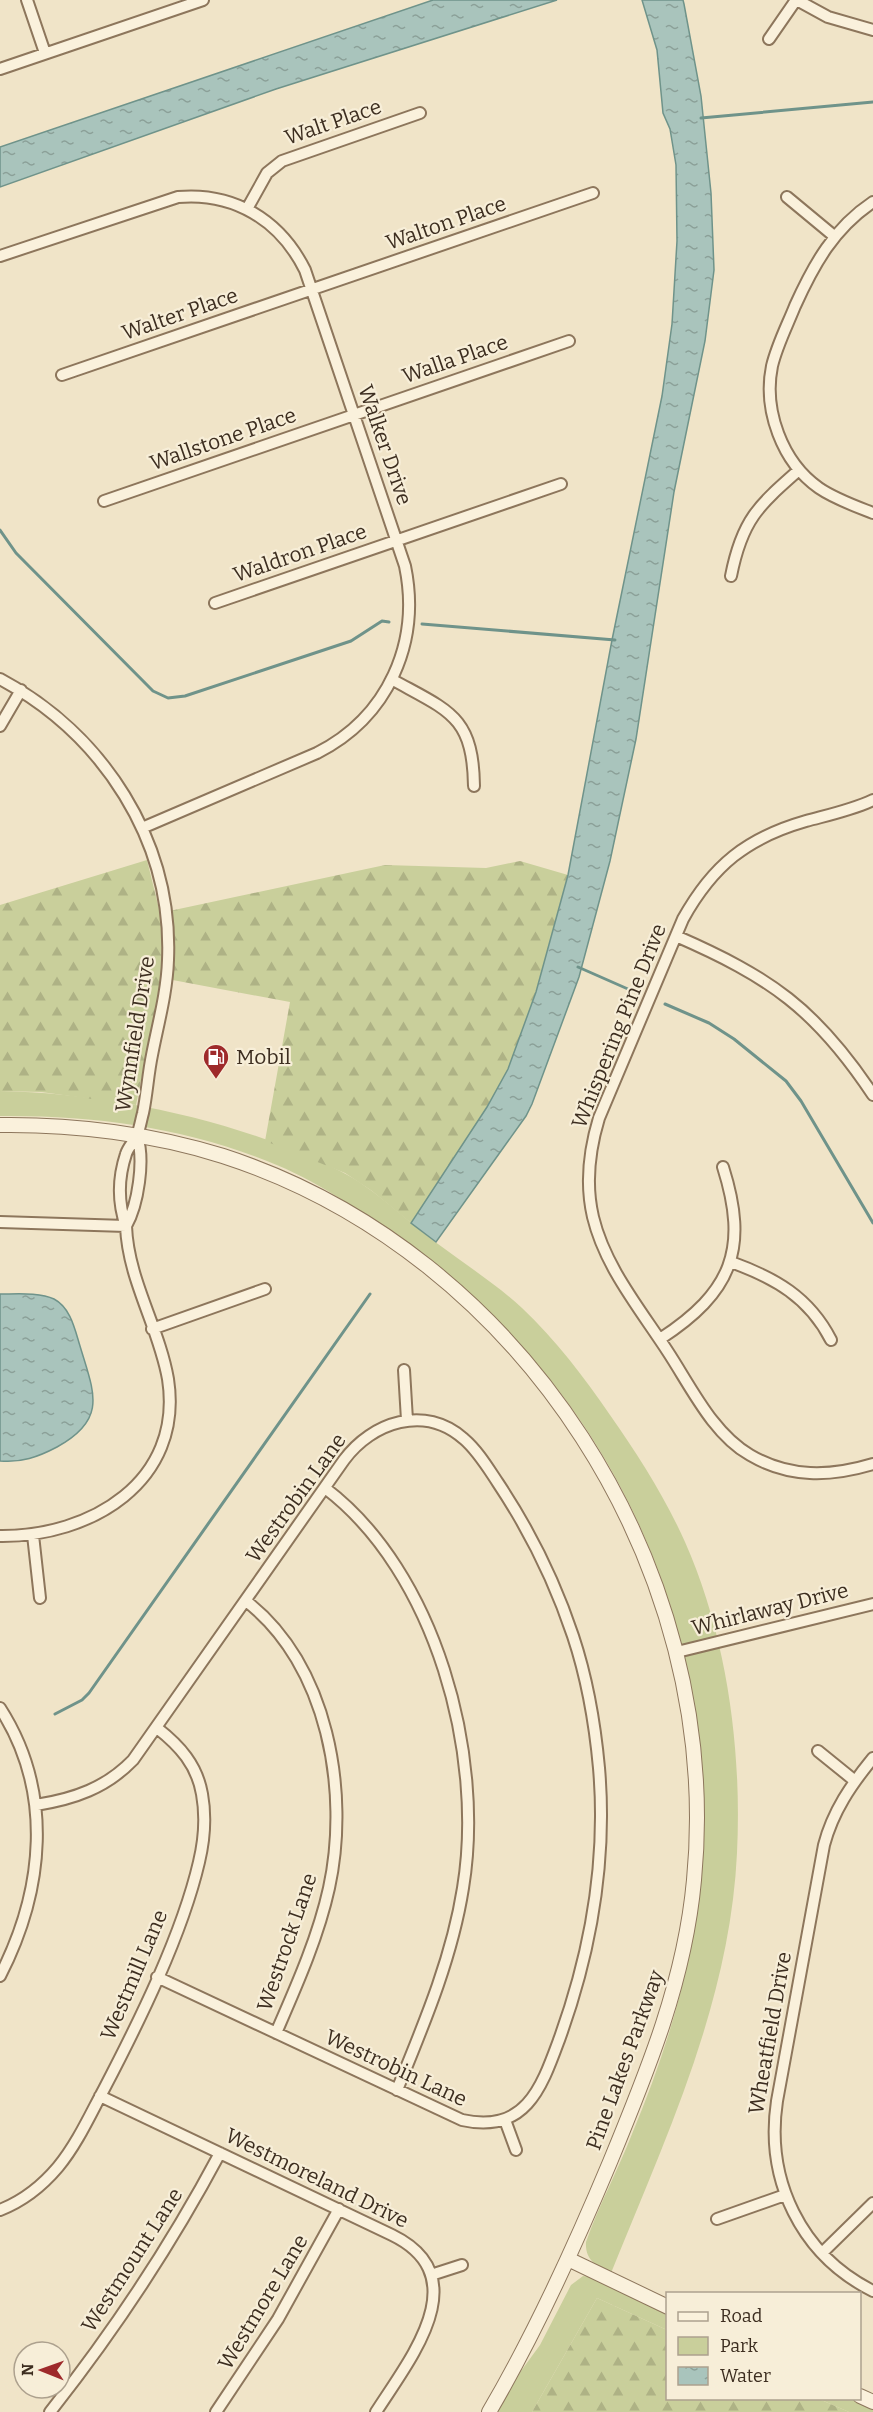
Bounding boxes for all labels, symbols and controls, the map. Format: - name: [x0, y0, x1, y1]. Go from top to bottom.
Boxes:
- street label: Walt Place: [281, 93, 385, 151]
- street label: Walton Place: [382, 190, 510, 256]
- street label: Walter Place: [119, 282, 241, 346]
- street label: Walla Place: [399, 329, 511, 389]
- street label: Walker Drive: [352, 382, 418, 508]
- street label: Wallstone Place: [146, 402, 300, 476]
- street label: Waldron Place: [230, 518, 370, 588]
- street label: Whispering Pine Drive: [566, 920, 672, 1132]
- street label: Wynnfield Drive: [110, 954, 160, 1114]
- fuel station icon: Mobil: [201, 1042, 231, 1080]
- place label: Mobil: [236, 1044, 291, 1070]
- street label: Westrobin Lane: [240, 1428, 352, 1568]
- street label: Whirlaway Drive: [689, 1577, 851, 1641]
- street label: Westrock Lane: [251, 1870, 323, 2014]
- street label: Westmill Lane: [95, 1906, 173, 2044]
- street label: Wheatfield Drive: [743, 1950, 797, 2116]
- street label: Pine Lakes Parkway: [580, 1966, 670, 2154]
- street label: Westrobin Lane: [321, 2024, 471, 2112]
- street label: Westmoreland Drive: [221, 2122, 413, 2234]
- street label: Westmount Lane: [76, 2183, 188, 2337]
- street label: Westmore Lane: [212, 2230, 314, 2374]
- legend: [666, 2292, 861, 2400]
- text: Road: [720, 2305, 763, 2327]
- text: Park: [720, 2335, 759, 2357]
- north arrow: [12, 2340, 72, 2400]
- text: N: [18, 2363, 37, 2376]
- text: Water: [720, 2365, 771, 2387]

